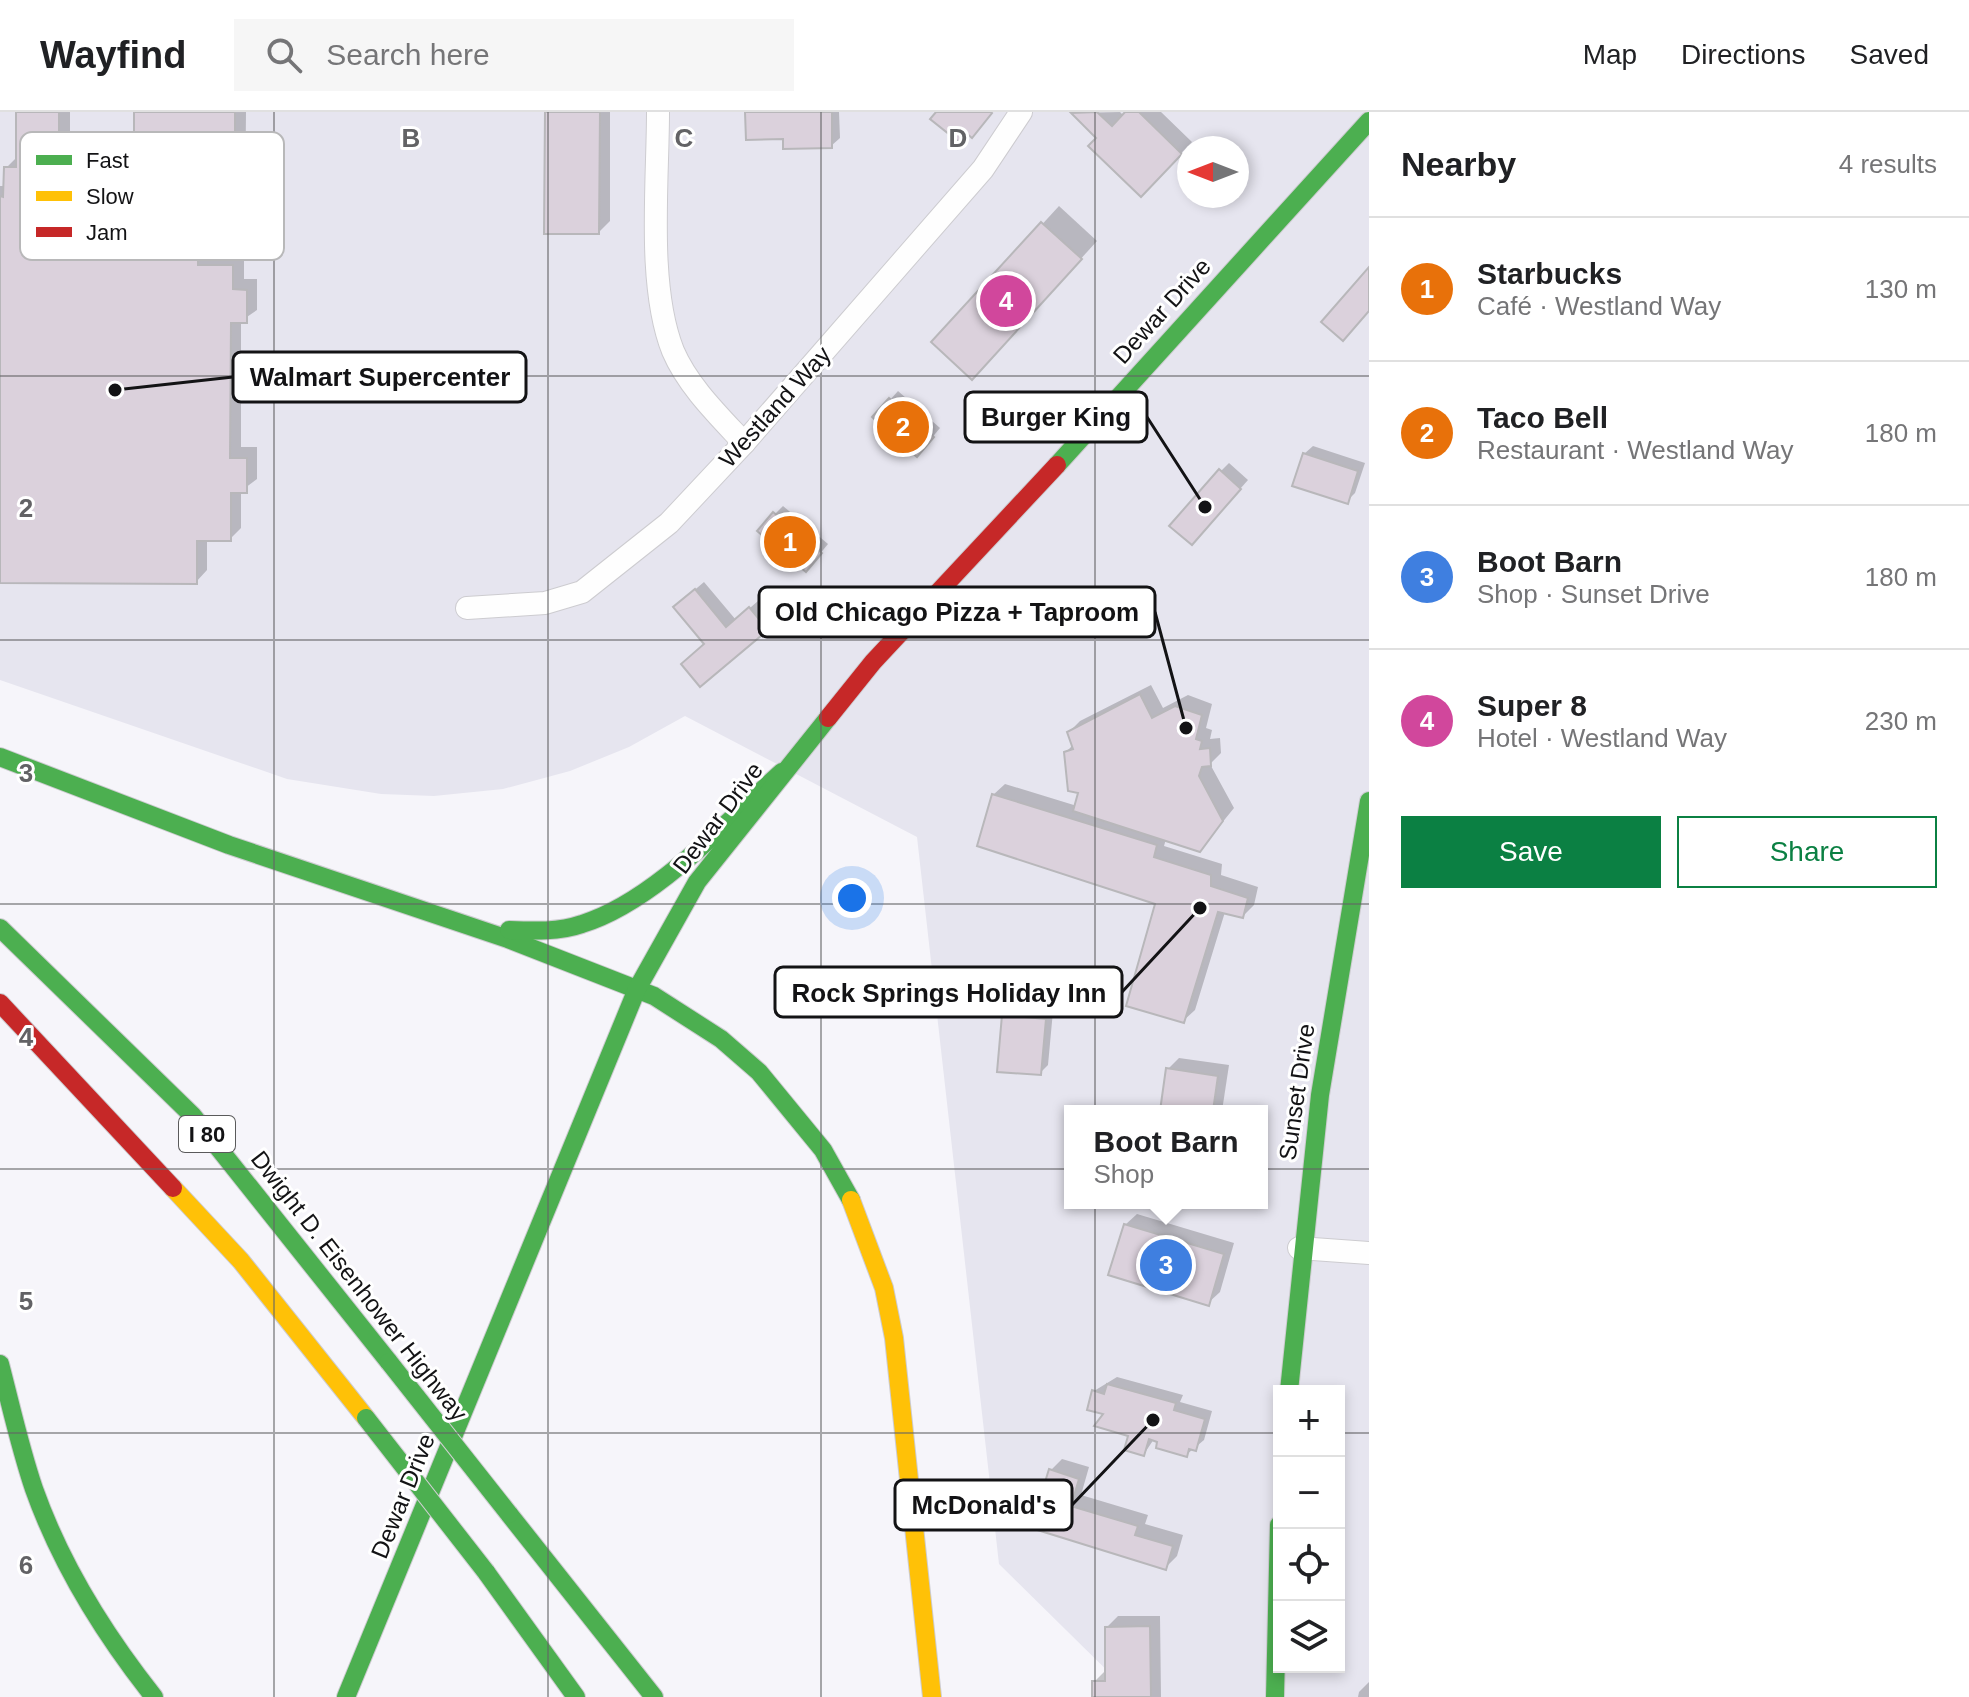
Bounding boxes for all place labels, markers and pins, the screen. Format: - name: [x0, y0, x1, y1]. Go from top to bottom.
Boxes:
- pin: 4: [980, 271, 1032, 331]
- callout: Walmart Supercenter: [233, 352, 526, 402]
- callout: Burger King: [965, 392, 1147, 442]
- pin: 2: [877, 397, 929, 457]
- pin: 1: [764, 512, 816, 572]
- callout: Old Chicago Pizza + Taproom: [759, 587, 1155, 637]
- callout: Rock Springs Holiday Inn: [775, 967, 1122, 1017]
- pin: 3: [1140, 1235, 1192, 1295]
- callout: McDonald's: [895, 1480, 1072, 1530]

